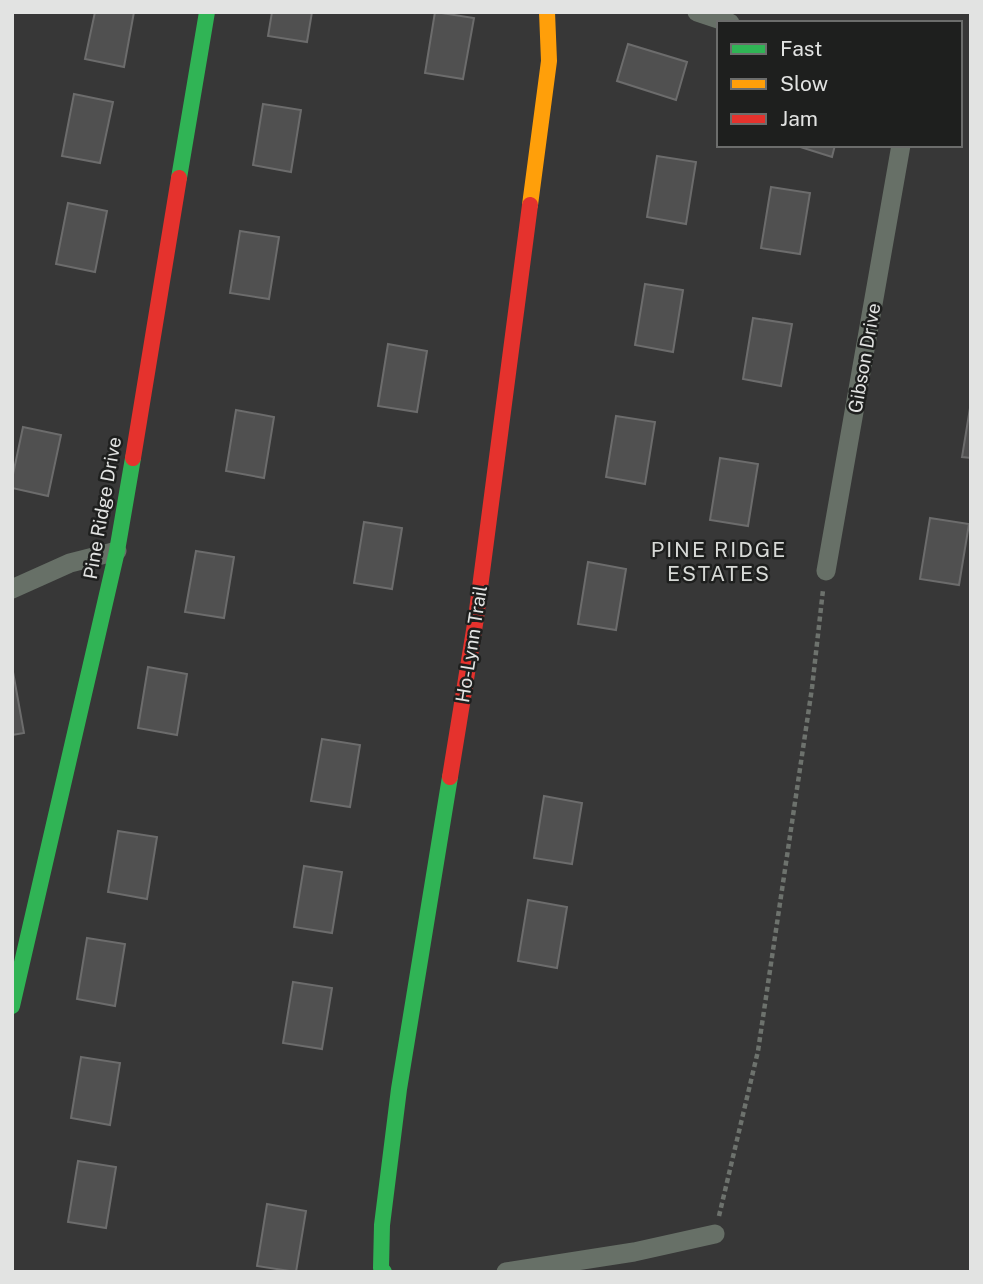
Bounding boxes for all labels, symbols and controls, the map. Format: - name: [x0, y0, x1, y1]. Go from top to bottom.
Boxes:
- legend: [717, 21, 962, 147]
- text: Fast: [780, 36, 822, 61]
- text: Slow: [780, 71, 828, 96]
- text: Jam: [780, 106, 818, 131]
- street label: Gibson Drive: [843, 301, 885, 415]
- street label: Pine Ridge Drive: [79, 435, 125, 581]
- district label: PINE RIDGE ESTATES: [651, 537, 787, 586]
- street label: Ho-Lynn Trail: [451, 584, 491, 704]

